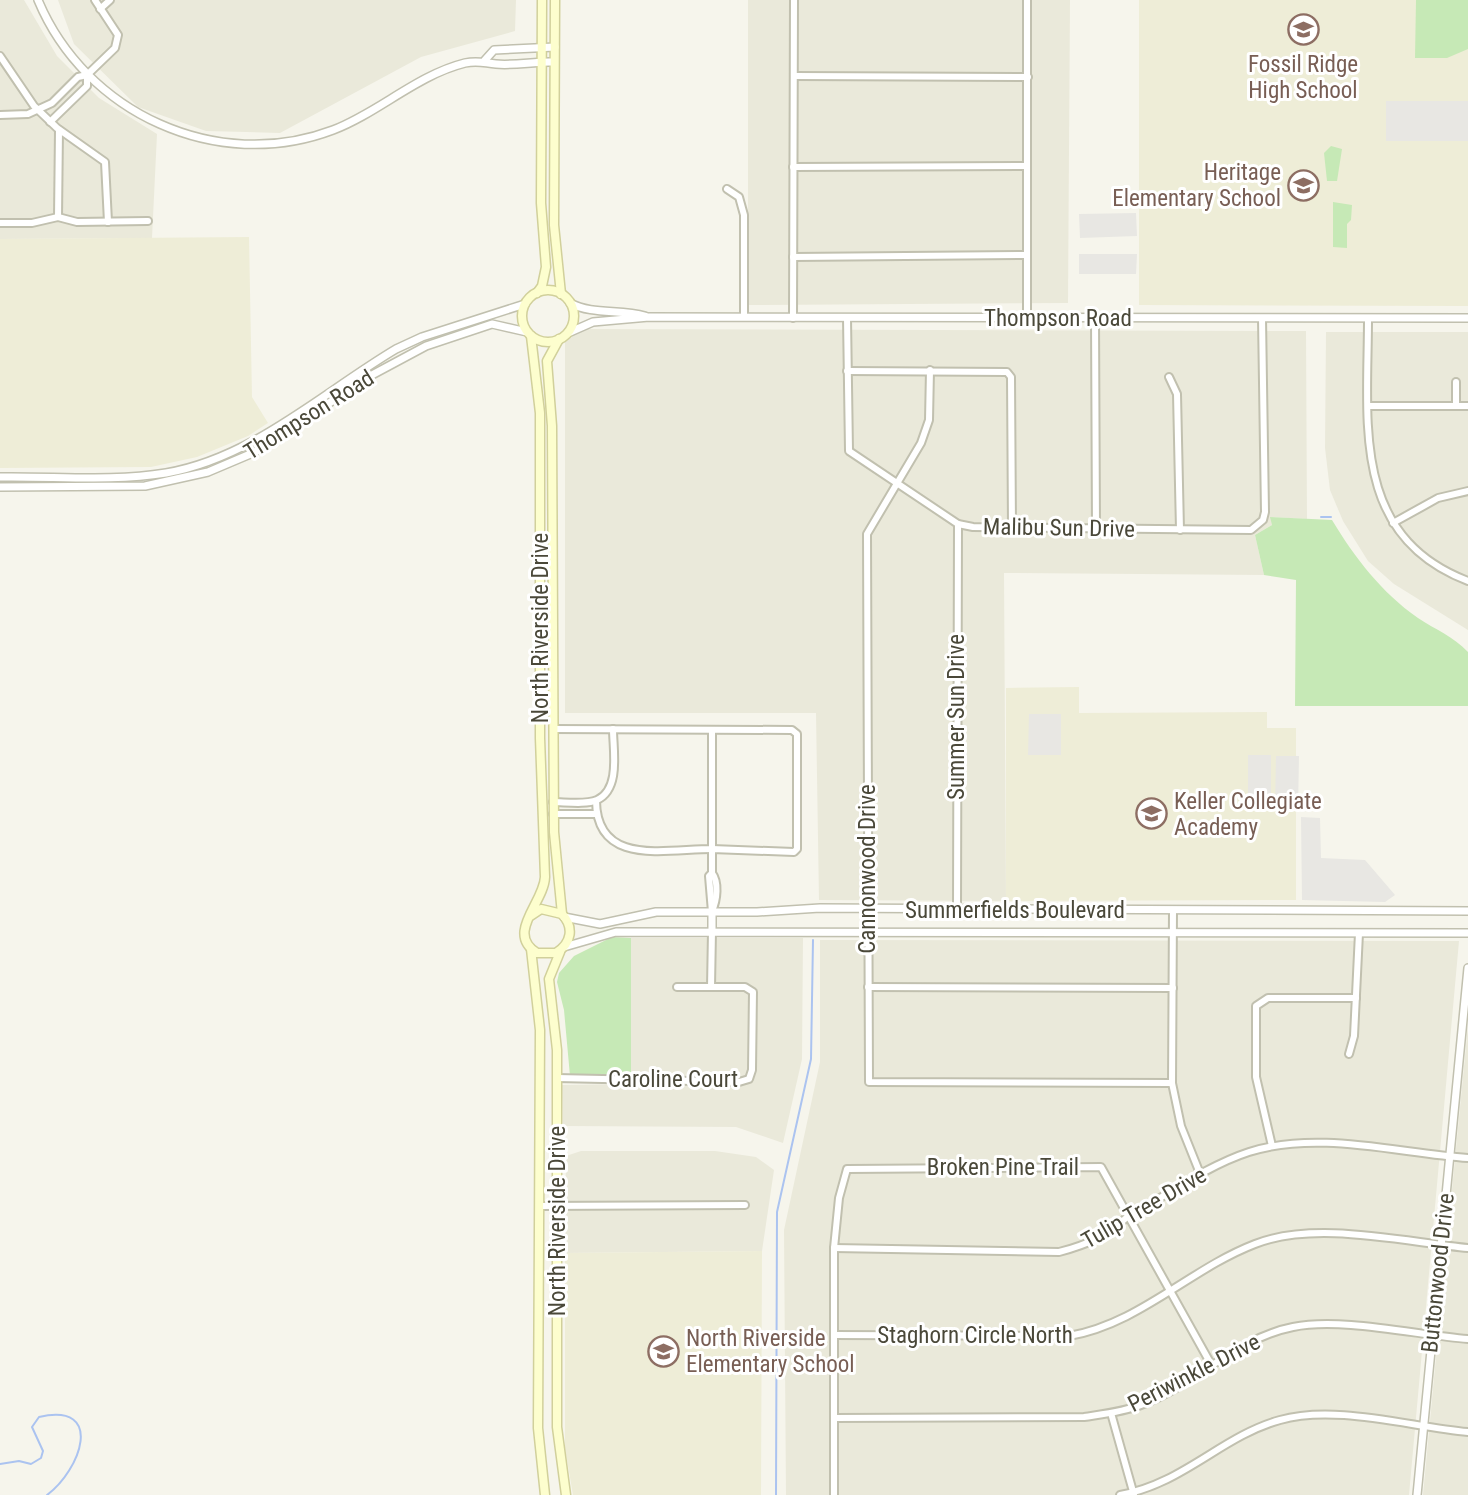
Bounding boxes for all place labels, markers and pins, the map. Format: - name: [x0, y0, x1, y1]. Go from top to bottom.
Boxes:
- school or university icon: Fossil Ridge High School: [1286, 13, 1320, 47]
- place label: Fossil Ridge High School: [1248, 51, 1358, 104]
- place label: Heritage Elementary School: [1112, 159, 1281, 212]
- school or university icon: Heritage Elementary School: [1287, 168, 1321, 202]
- place label: Keller Collegiate Academy: [1174, 788, 1322, 841]
- school or university icon: Keller Collegiate Academy: [1134, 797, 1168, 831]
- place label: North Riverside Elementary School: [686, 1325, 855, 1378]
- school or university icon: North Riverside Elementary School: [646, 1334, 680, 1368]

